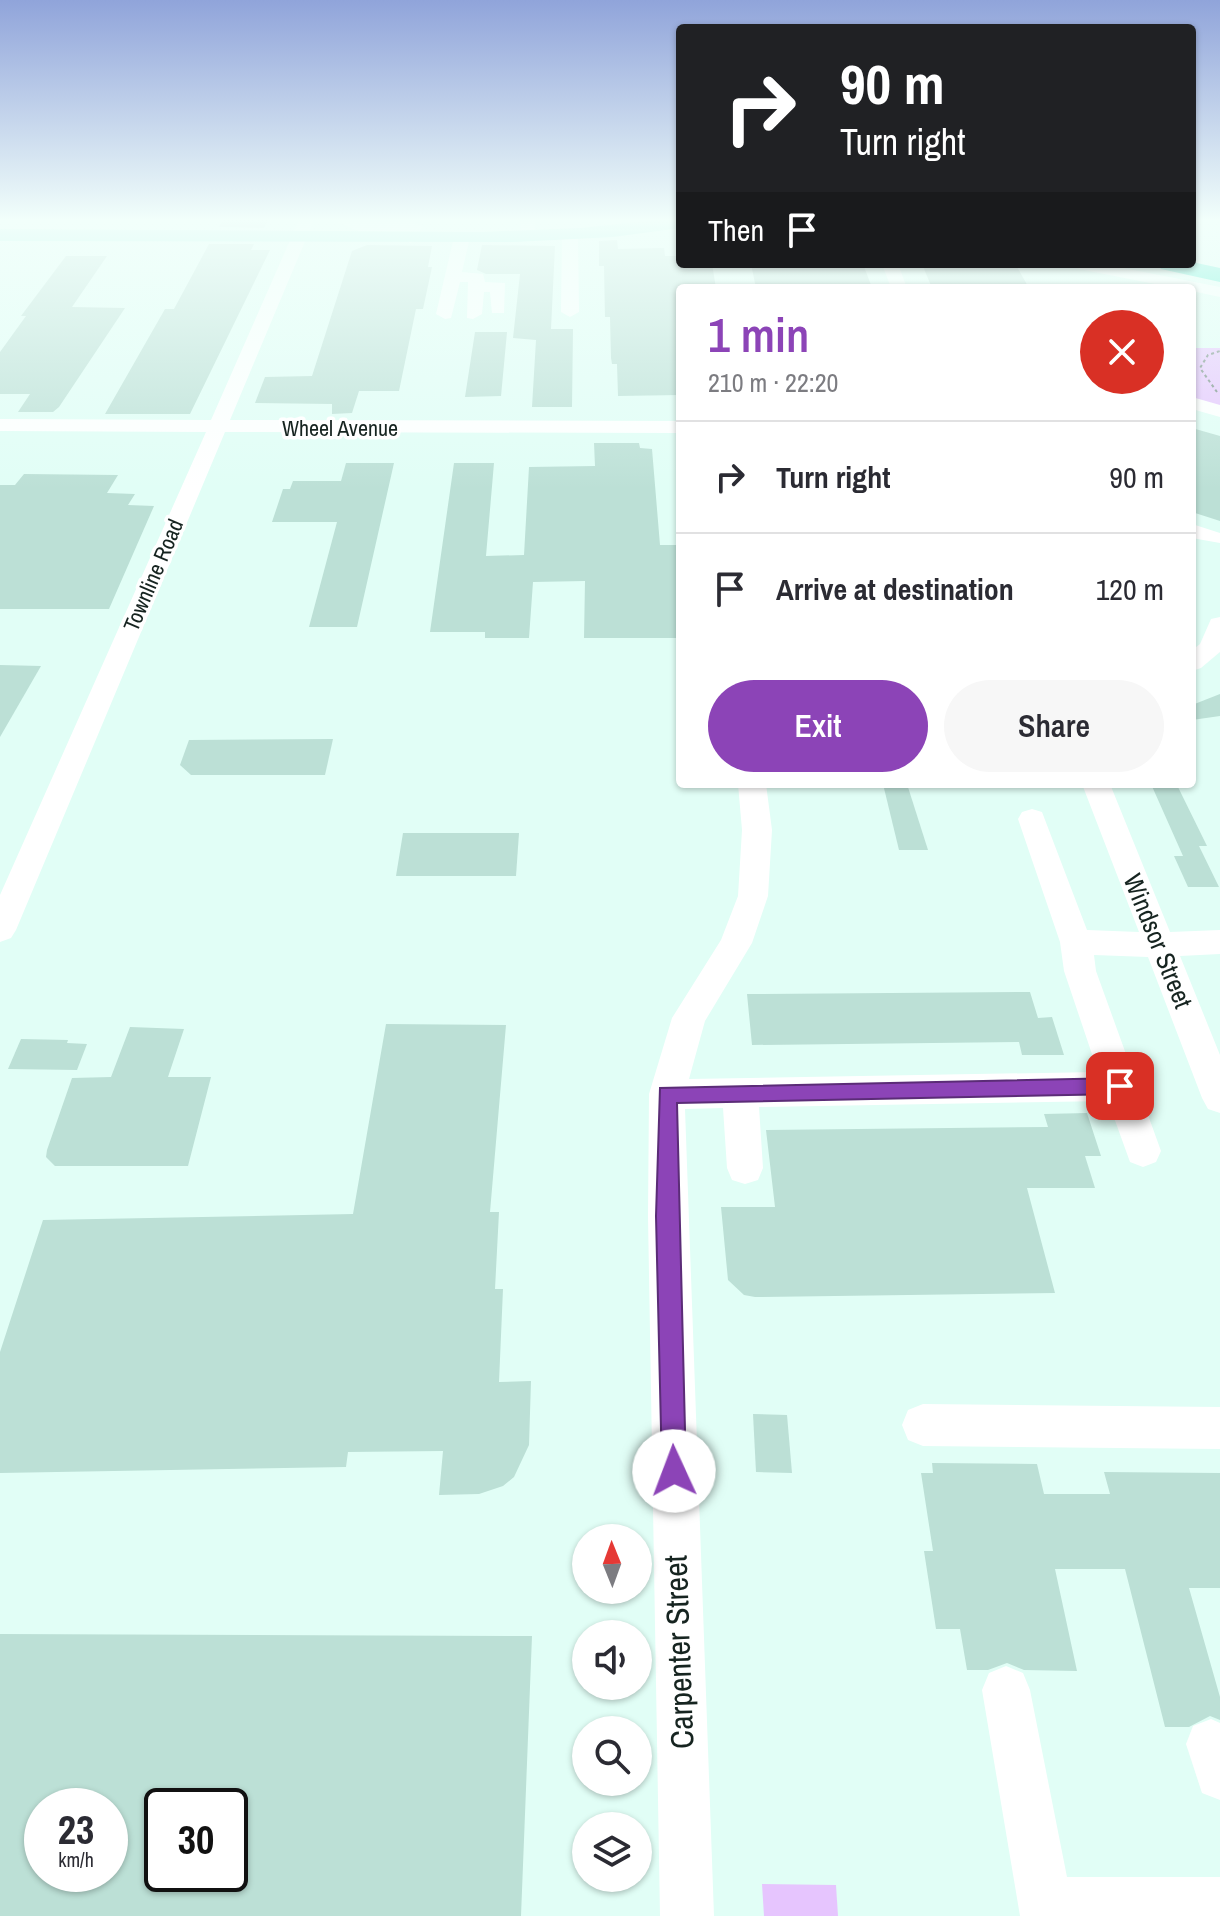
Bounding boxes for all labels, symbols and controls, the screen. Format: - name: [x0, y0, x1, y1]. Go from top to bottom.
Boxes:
- text: 90 m: [840, 46, 945, 121]
- icon: right: [708, 56, 812, 160]
- text: Turn right: [840, 118, 965, 166]
- icon: arrive: [780, 208, 824, 252]
- text: Then: [708, 210, 764, 250]
- text: 1 min: [708, 302, 809, 367]
- button: close: [1080, 310, 1164, 394]
- text: 210 m · 22:20: [708, 365, 838, 400]
- street label: Wheel Avenue: [282, 413, 398, 443]
- icon: right: [708, 455, 752, 499]
- text: Turn right: [776, 457, 890, 497]
- text: 90 m: [1109, 457, 1164, 497]
- street label: Townline Road: [116, 514, 190, 636]
- icon: arrive: [708, 567, 752, 611]
- text: Arrive at destination: [776, 569, 1014, 609]
- text: 120 m: [1096, 569, 1164, 609]
- button: Exit: [708, 680, 928, 772]
- button: Share: [944, 680, 1164, 772]
- street label: Windsor Street: [1116, 868, 1201, 1013]
- pin: [1086, 1052, 1154, 1120]
- icon: arrive: [1098, 1064, 1142, 1108]
- position arrow: [632, 1429, 716, 1513]
- north arrow: [572, 1524, 652, 1604]
- map controls: [572, 1524, 652, 1892]
- street label: Carpenter Street: [654, 1554, 703, 1750]
- button: sound: [572, 1620, 652, 1700]
- button: search: [572, 1716, 652, 1796]
- speed limit sign: 30: [144, 1788, 248, 1892]
- text: 23: [58, 1803, 94, 1856]
- button: layers: [572, 1812, 652, 1892]
- text: km/h: [58, 1846, 94, 1873]

